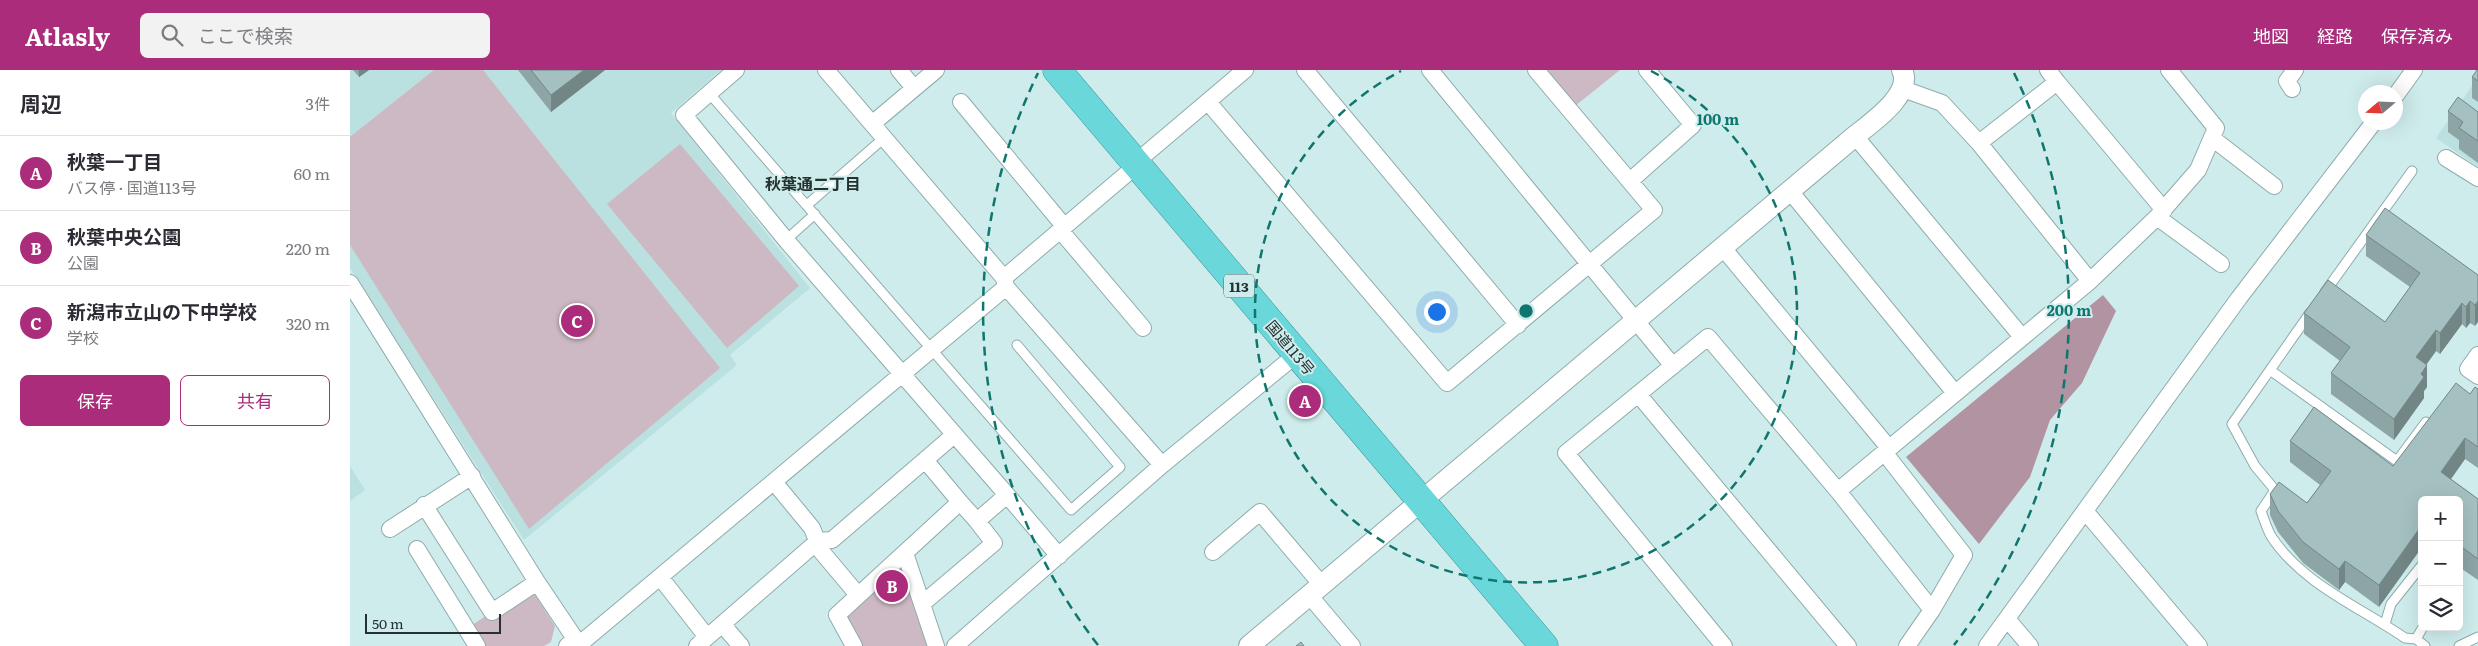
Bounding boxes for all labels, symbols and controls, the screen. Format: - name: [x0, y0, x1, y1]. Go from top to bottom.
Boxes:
- search box: [140, 13, 490, 58]
- text: Atlasly: [25, 18, 110, 53]
- icon: search: [158, 21, 186, 49]
- text: ここで検索: [198, 21, 293, 49]
- text: 地図: [2253, 22, 2289, 49]
- text: 経路: [2317, 22, 2353, 49]
- text: 保存済み: [2381, 22, 2453, 49]
- north arrow: [2358, 85, 2403, 130]
- text: 周辺: [20, 87, 62, 118]
- text: 3件: [305, 91, 330, 115]
- text: 100 m: [1697, 107, 1739, 130]
- text: 秋葉一丁目: [67, 147, 162, 175]
- text: A: [30, 161, 42, 185]
- text: 60 m: [293, 161, 330, 185]
- district label: 秋葉通二丁目: [765, 171, 861, 195]
- text: バス停 · 国道113号: [67, 175, 196, 199]
- text: 秋葉中央公園: [67, 222, 181, 250]
- text: B: [30, 236, 42, 260]
- text: 220 m: [286, 236, 330, 260]
- text: 公園: [67, 250, 99, 274]
- road number: 113: [1224, 275, 1254, 298]
- text: 新潟市立山の下中学校: [67, 297, 257, 325]
- text: 200 m: [2047, 298, 2091, 321]
- your location: [1424, 299, 1450, 325]
- pin: C: [561, 302, 593, 340]
- centre of rings: [1517, 302, 1535, 320]
- text: C: [30, 311, 42, 335]
- text: 320 m: [286, 311, 330, 335]
- street label: 国道113号: [1261, 315, 1321, 379]
- text: 学校: [67, 325, 99, 349]
- button: 保存: [20, 375, 170, 426]
- button: 共有: [180, 375, 330, 426]
- pin: A: [1289, 382, 1321, 420]
- map controls: [2418, 496, 2463, 631]
- button: +: [2418, 496, 2463, 541]
- button: −: [2418, 541, 2463, 586]
- pin: B: [876, 567, 908, 605]
- button: layers: [2418, 586, 2463, 631]
- scale bar: [365, 611, 501, 634]
- text: 50 m: [372, 613, 404, 633]

